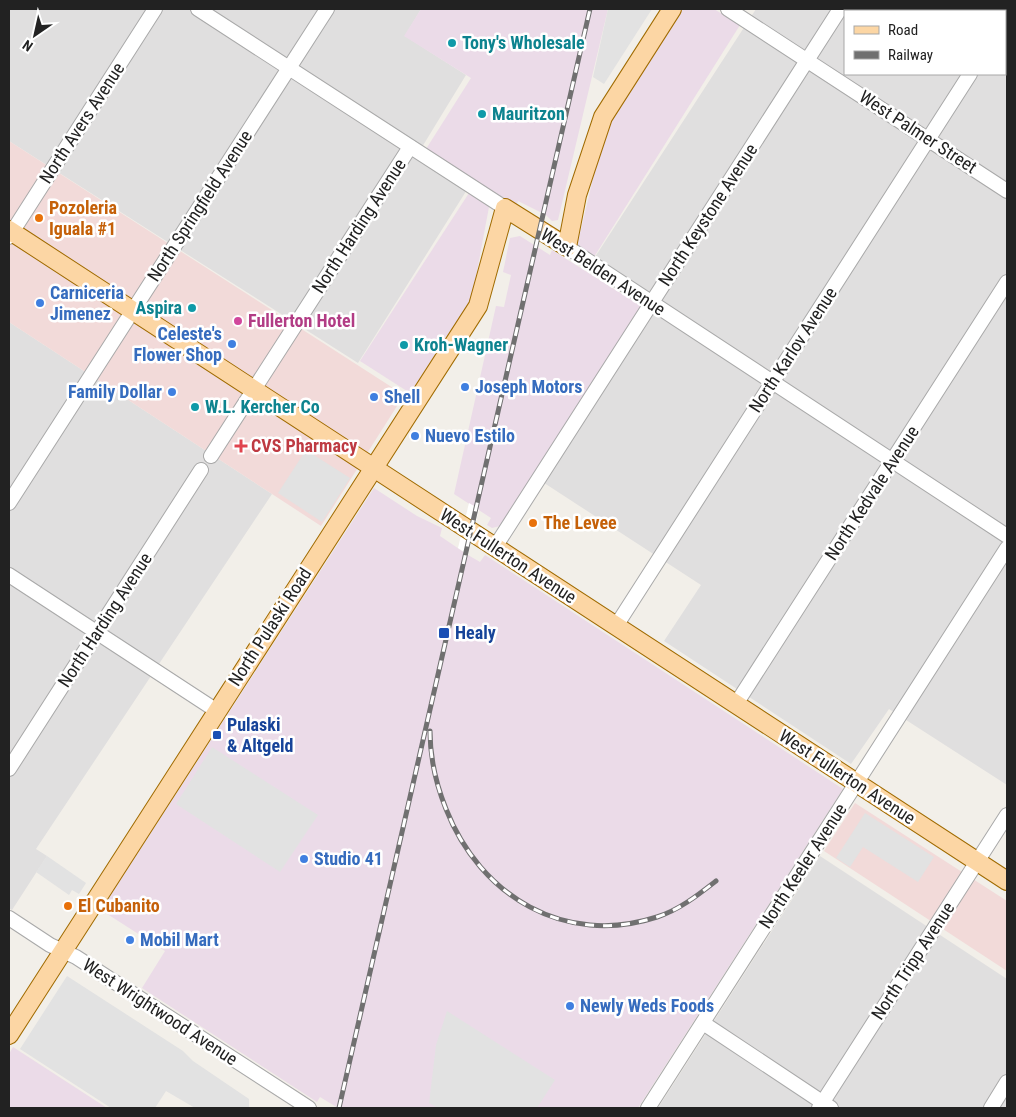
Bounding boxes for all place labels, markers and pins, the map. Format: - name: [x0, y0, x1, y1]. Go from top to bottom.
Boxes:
- place label: Tony's Wholesale: [462, 32, 585, 53]
- marker: Tony's Wholesale: [446, 37, 458, 49]
- place label: Mauritzon: [492, 103, 565, 124]
- marker: Mauritzon: [476, 108, 488, 120]
- place label: Pozoleria Iguala #1: [49, 197, 117, 239]
- marker: Pozoleria Iguala #1: [33, 212, 45, 224]
- place label: Carniceria Jimenez: [50, 282, 124, 324]
- marker: Carniceria Jimenez: [34, 297, 46, 309]
- place label: Aspira: [135, 297, 182, 318]
- marker: Aspira: [186, 302, 198, 314]
- place label: Fullerton Hotel: [248, 310, 355, 331]
- marker: Fullerton Hotel: [232, 315, 244, 327]
- place label: Celeste's Flower Shop: [133, 323, 222, 365]
- place label: Kroh-Wagner: [414, 334, 508, 355]
- marker: Celeste's Flower Shop: [226, 338, 238, 350]
- marker: Kroh-Wagner: [398, 339, 410, 351]
- place label: Joseph Motors: [475, 376, 582, 397]
- place label: Family Dollar: [68, 381, 162, 402]
- marker: Joseph Motors: [459, 381, 471, 393]
- marker: Family Dollar: [166, 386, 178, 398]
- place label: Shell: [384, 386, 420, 407]
- marker: Shell: [368, 391, 380, 403]
- place label: W.L. Kercher Co: [205, 396, 320, 417]
- marker: W.L. Kercher Co: [189, 401, 201, 413]
- place label: Nuevo Estilo: [425, 425, 515, 446]
- marker: Nuevo Estilo: [409, 430, 421, 442]
- place label: CVS Pharmacy: [251, 435, 357, 456]
- marker: CVS Pharmacy: [235, 440, 247, 452]
- place label: The Levee: [543, 512, 617, 533]
- marker: The Levee: [527, 517, 539, 529]
- place label: Healy: [455, 622, 496, 643]
- marker: Healy: [437, 626, 451, 640]
- place label: Pulaski & Altgeld: [227, 714, 294, 756]
- marker: Pulaski & Altgeld: [211, 729, 223, 741]
- place label: Studio 41: [314, 848, 383, 869]
- marker: Studio 41: [298, 853, 310, 865]
- place label: El Cubanito: [78, 895, 160, 916]
- marker: El Cubanito: [62, 900, 74, 912]
- place label: Mobil Mart: [140, 929, 219, 950]
- marker: Mobil Mart: [124, 934, 136, 946]
- place label: Newly Weds Foods: [580, 995, 714, 1016]
- marker: Newly Weds Foods: [564, 1000, 576, 1012]

